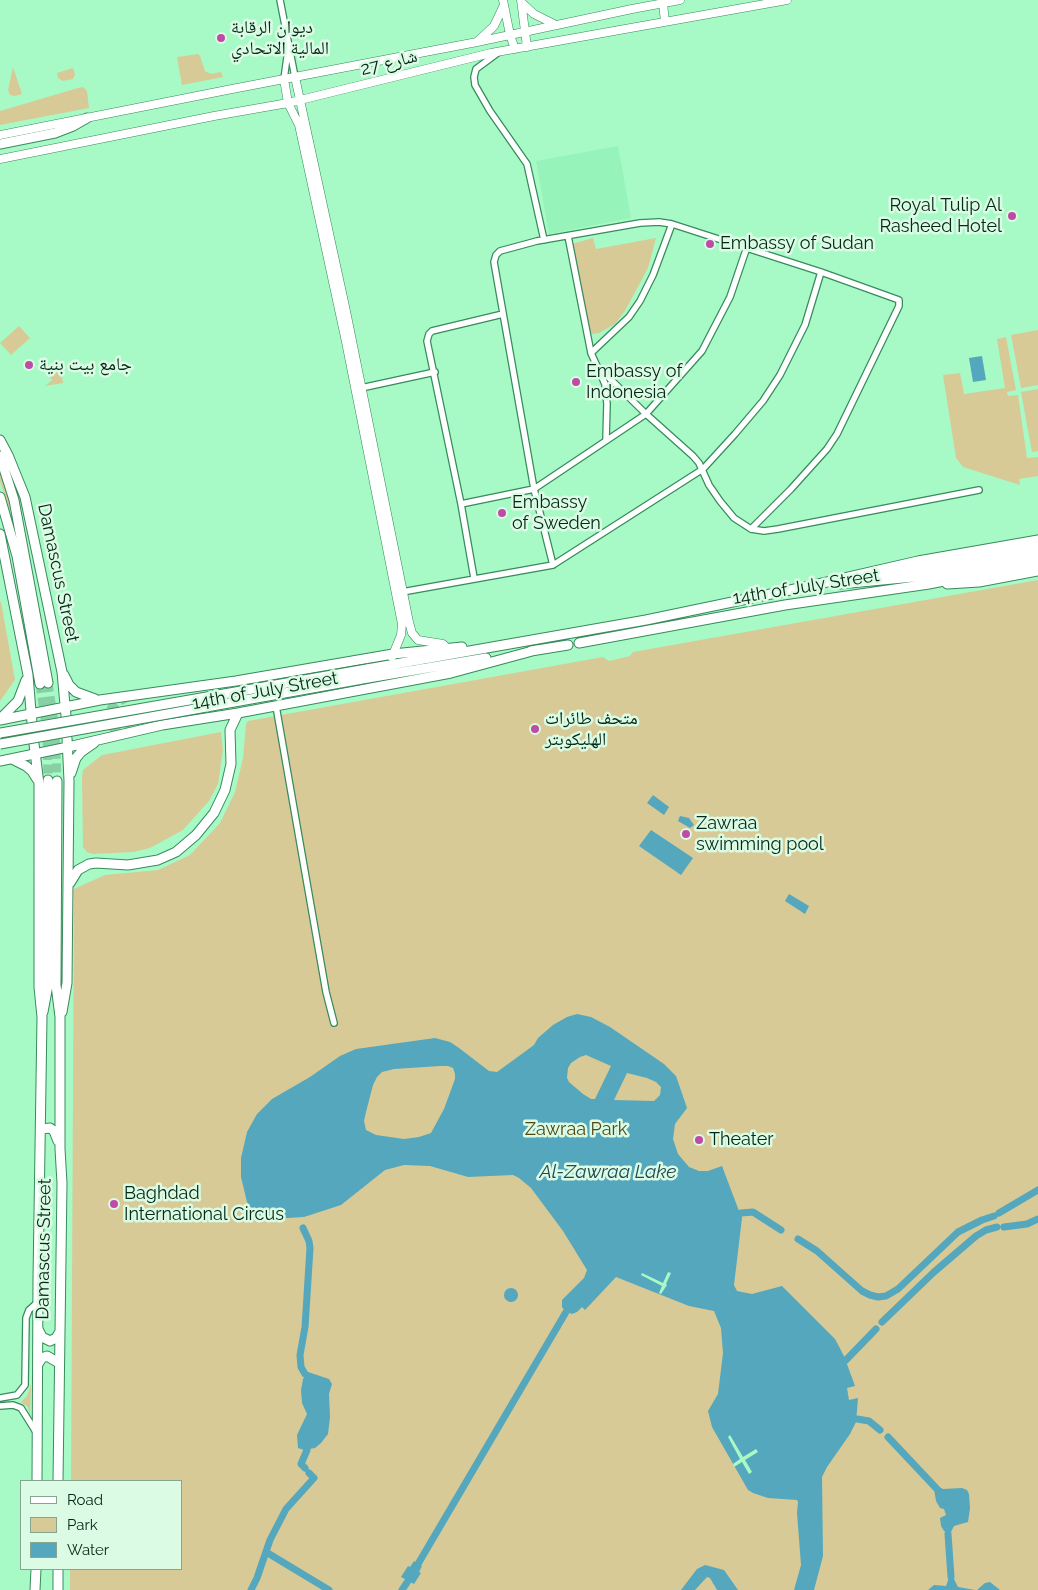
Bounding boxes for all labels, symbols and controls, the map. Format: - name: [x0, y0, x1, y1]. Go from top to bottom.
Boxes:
- place label: ديوان الرقابة المالية الاتحادي: [231, 17, 329, 59]
- marker: ديوان الرقابة المالية الاتحادي: [215, 32, 227, 44]
- street label: شارع 27: [358, 46, 420, 80]
- place label: Royal Tulip Al Rasheed Hotel: [879, 195, 1002, 238]
- marker: Royal Tulip Al Rasheed Hotel: [1006, 210, 1018, 222]
- place label: Embassy of Sudan: [720, 233, 874, 255]
- marker: Embassy of Sudan: [704, 238, 716, 250]
- place label: جامع بيت بنية: [39, 354, 132, 376]
- marker: جامع بيت بنية: [23, 359, 35, 371]
- place label: Embassy of Indonesia: [586, 361, 682, 404]
- marker: Embassy of Indonesia: [570, 376, 582, 388]
- place label: Embassy of Sweden: [512, 492, 601, 534]
- street label: Damascus Street: [33, 502, 83, 644]
- marker: Embassy of Sweden: [496, 507, 508, 519]
- street label: 14th of July Street: [731, 565, 881, 609]
- street label: 14th of July Street: [190, 668, 340, 714]
- place label: متحف طائرات الهليكوبتر: [545, 708, 638, 751]
- marker: متحف طائرات الهليكوبتر: [529, 723, 541, 735]
- place label: Zawraa swimming pool: [696, 813, 824, 856]
- marker: Zawraa swimming pool: [680, 828, 692, 840]
- park label: Zawraa Park: [525, 1119, 627, 1141]
- place label: Theater: [709, 1129, 774, 1151]
- marker: Theater: [693, 1134, 705, 1146]
- water label: Al-Zawraa Lake: [540, 1161, 676, 1183]
- street label: Damascus Street: [32, 1178, 56, 1320]
- place label: Baghdad International Circus: [124, 1183, 284, 1226]
- marker: Baghdad International Circus: [108, 1198, 120, 1210]
- legend: [20, 1480, 182, 1570]
- text: Road: [67, 1491, 103, 1509]
- text: Park: [67, 1516, 98, 1534]
- text: Water: [67, 1541, 109, 1559]

